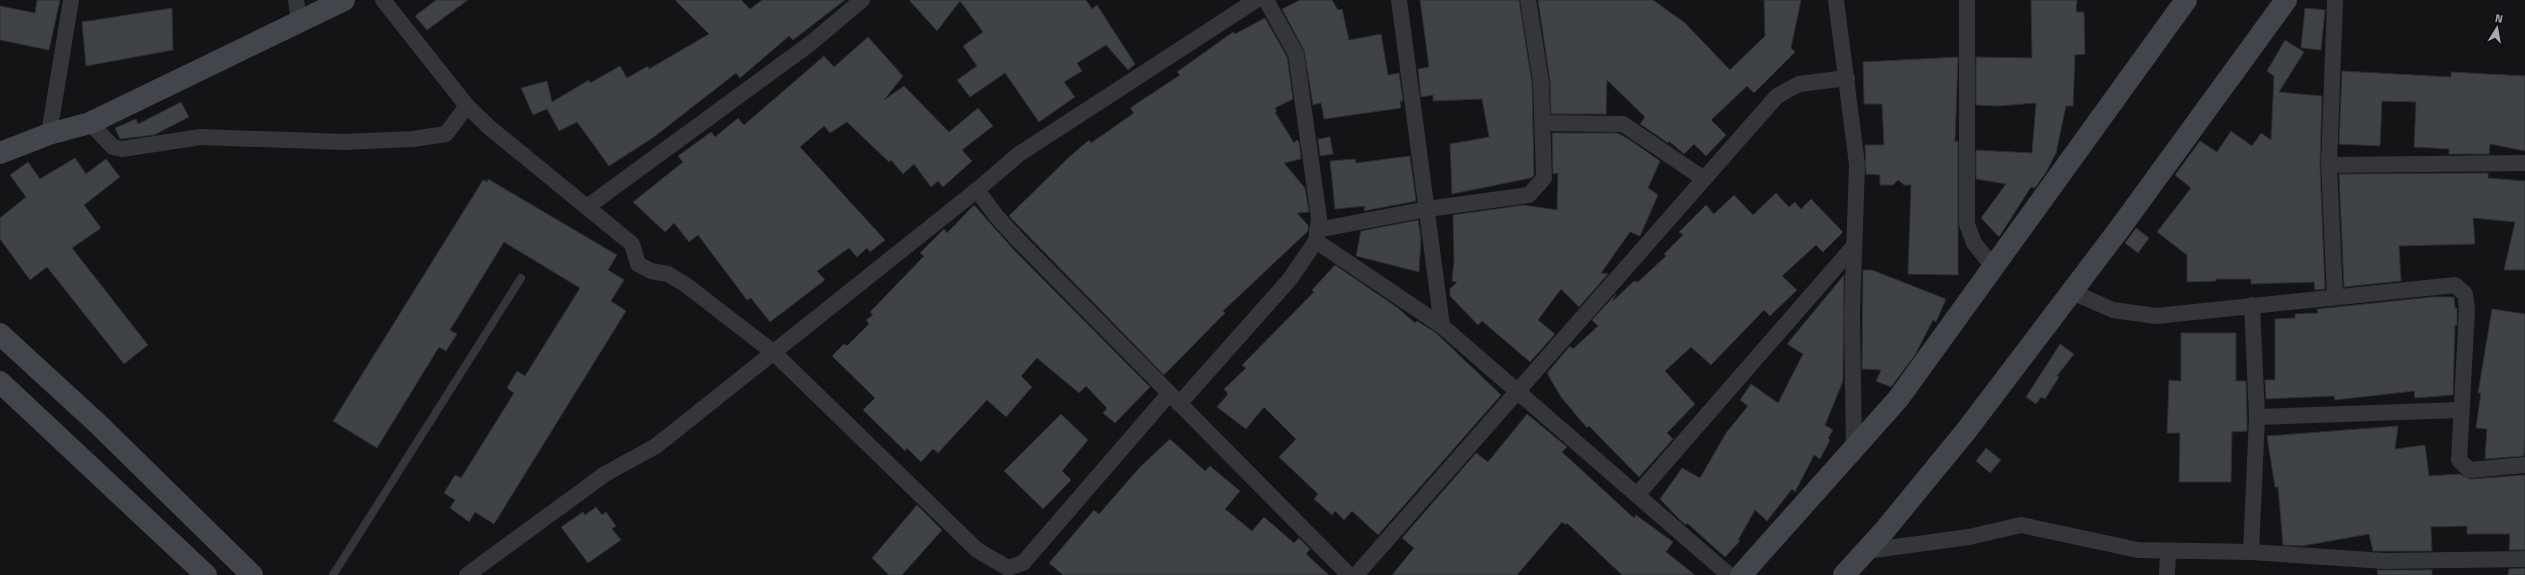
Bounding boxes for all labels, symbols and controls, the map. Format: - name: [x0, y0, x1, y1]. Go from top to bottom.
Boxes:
- north arrow: [2477, 8, 2517, 48]
- text: N: [2494, 10, 2504, 27]

